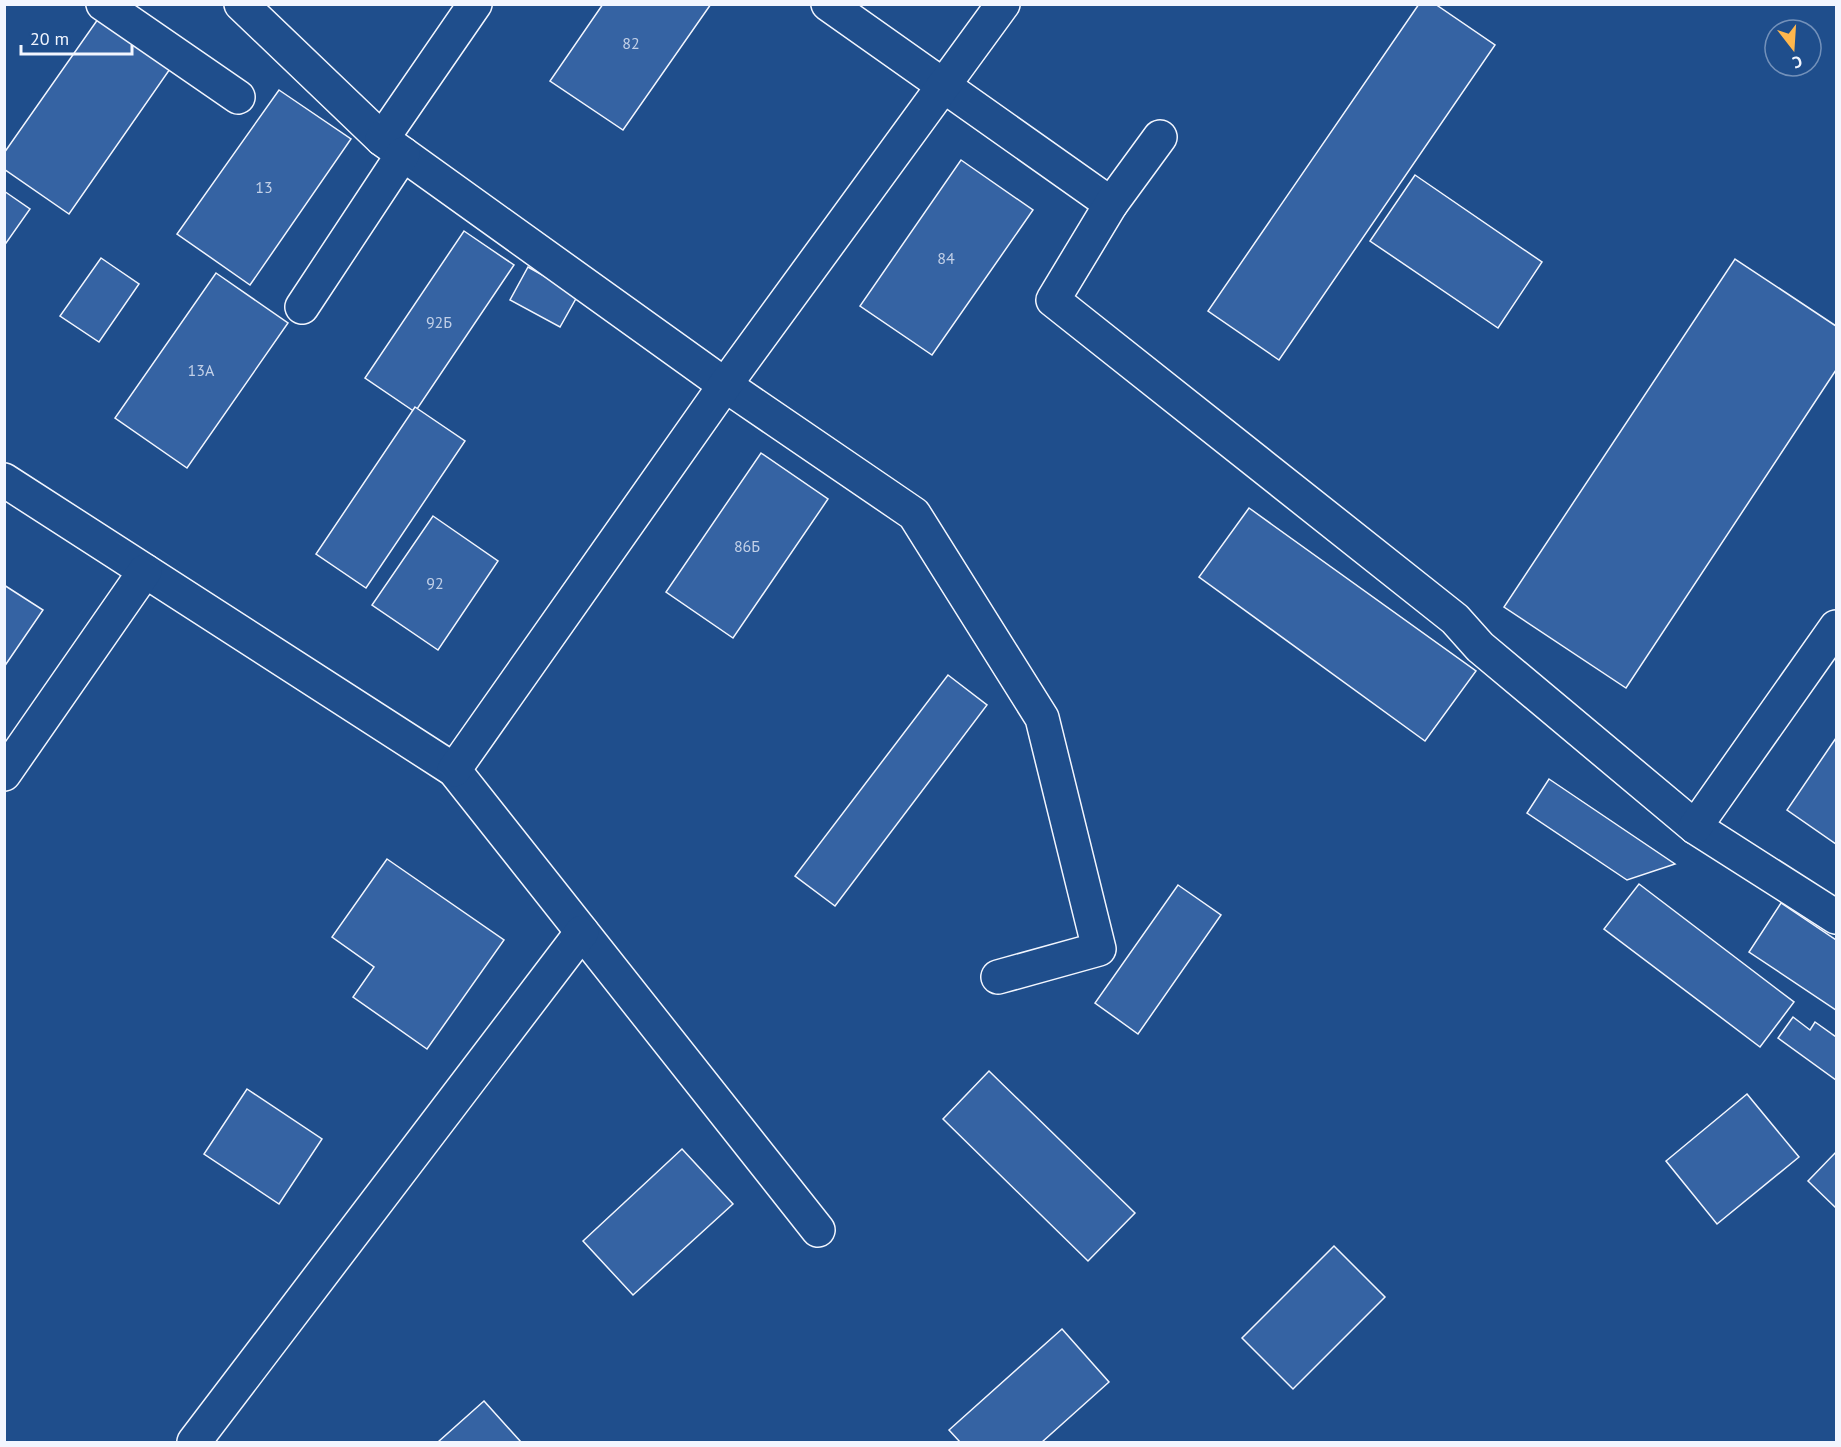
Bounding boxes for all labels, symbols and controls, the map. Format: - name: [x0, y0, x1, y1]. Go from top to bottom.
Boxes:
- scale bar: [21, 18, 132, 56]
- north arrow: [1763, 18, 1823, 78]
- text: 20 m: [30, 27, 69, 50]
- house number: 82: [622, 33, 640, 53]
- text: С: [1790, 51, 1805, 73]
- house number: 13: [255, 177, 273, 197]
- house number: 84: [937, 248, 955, 268]
- house number: 92Б: [426, 312, 452, 332]
- house number: 13А: [188, 360, 215, 380]
- house number: 86Б: [734, 536, 760, 556]
- house number: 92: [426, 573, 444, 593]

